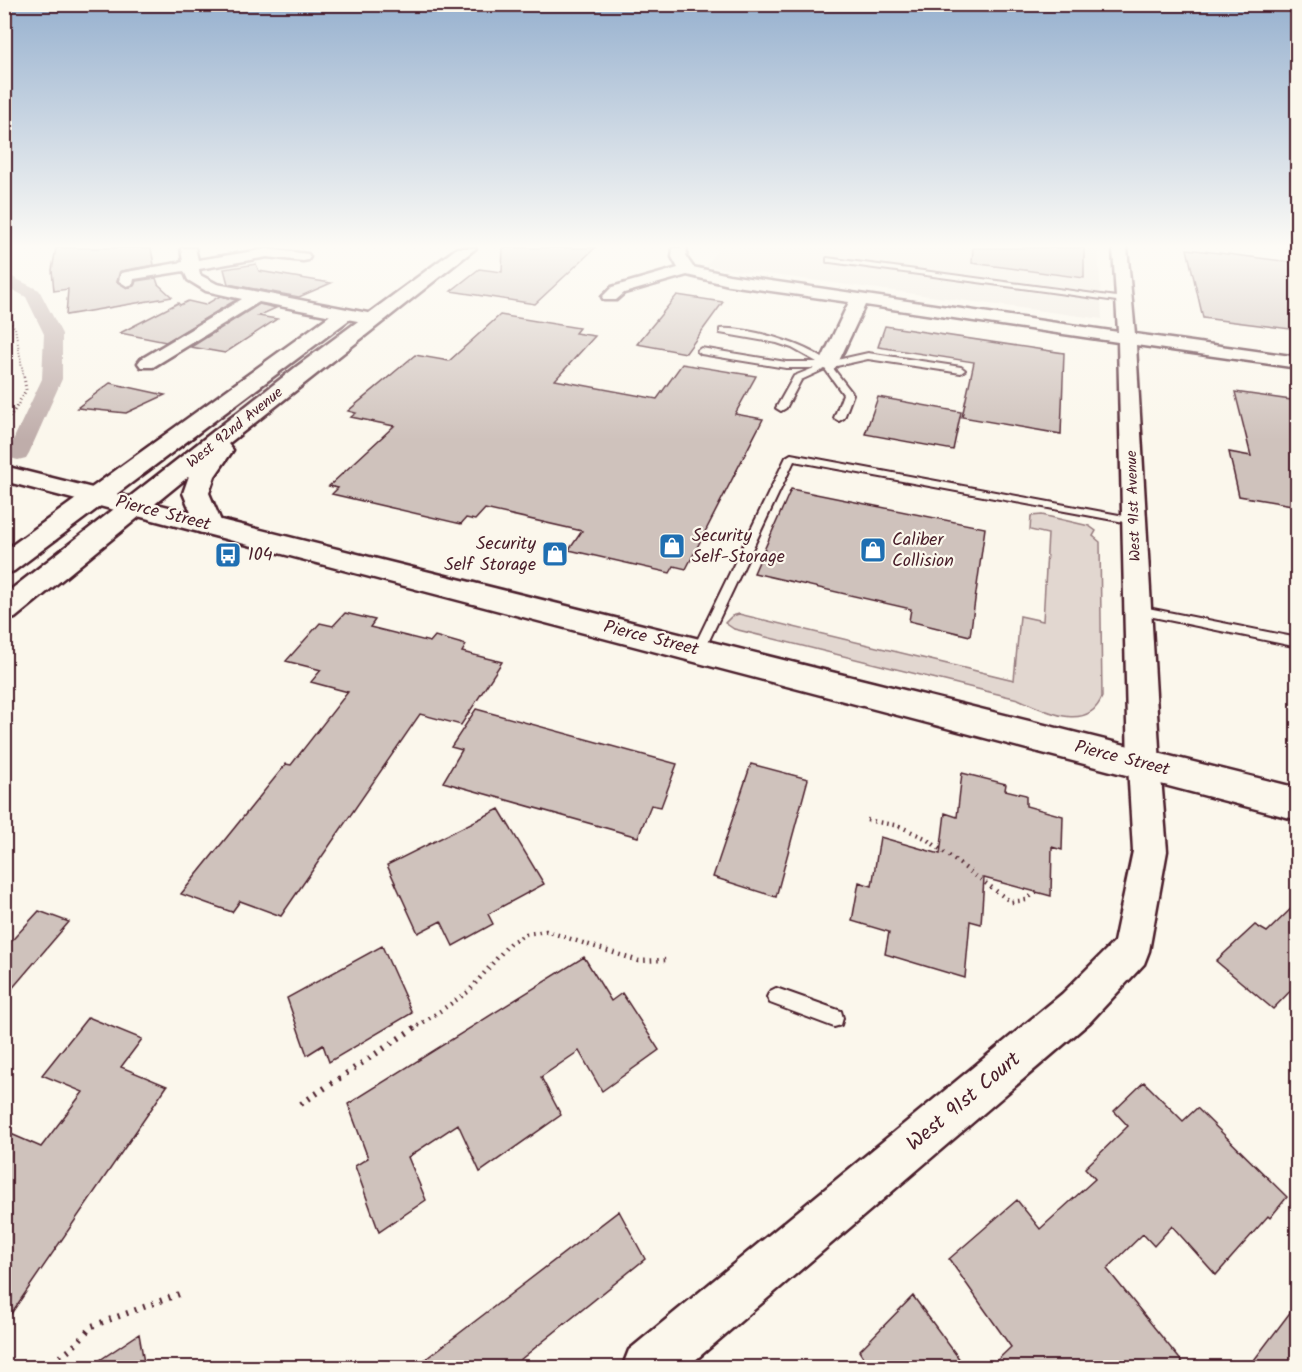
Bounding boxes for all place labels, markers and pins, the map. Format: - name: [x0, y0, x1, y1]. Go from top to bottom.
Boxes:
- place label: Security Self-Storage: [692, 522, 785, 572]
- place label: Caliber Collision: [892, 526, 954, 576]
- place label: Security Self Storage: [444, 530, 537, 580]
- shop icon: Security Self-Storage: [657, 531, 687, 561]
- shop icon: Caliber Collision: [858, 535, 888, 565]
- shop icon: Security Self Storage: [540, 539, 570, 569]
- bus stop icon: 104: [213, 540, 243, 570]
- place label: 104: [248, 541, 273, 570]

